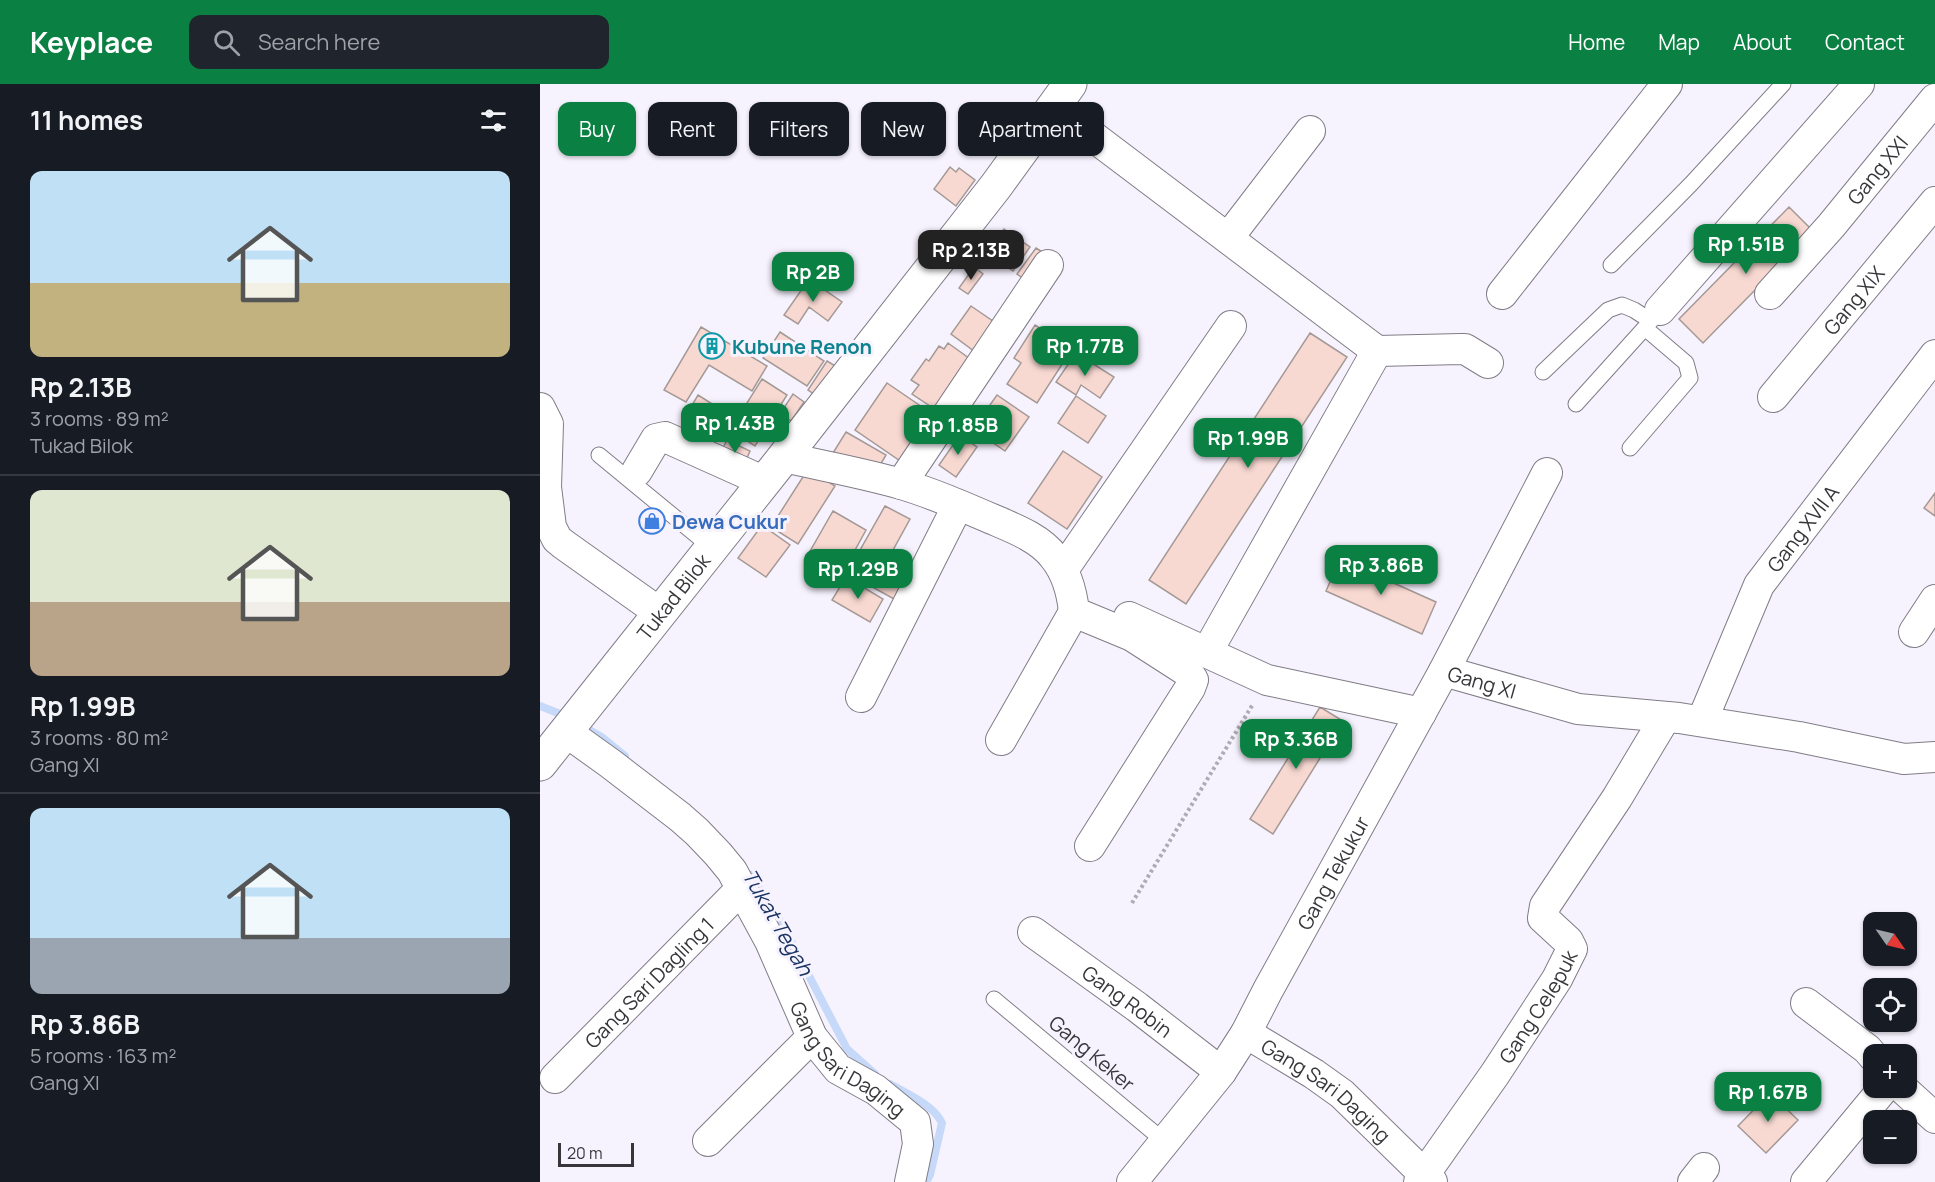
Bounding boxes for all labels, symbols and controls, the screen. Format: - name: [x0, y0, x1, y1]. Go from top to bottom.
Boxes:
- search box: [189, 15, 609, 69]
- text: Keyplace: [30, 23, 153, 61]
- icon: search: [210, 26, 243, 59]
- text: Search here: [258, 27, 380, 57]
- text: Home: [1568, 28, 1625, 56]
- text: Map: [1658, 28, 1700, 56]
- text: About: [1733, 28, 1792, 56]
- text: Contact: [1825, 28, 1905, 56]
- text: 11 homes: [30, 102, 143, 138]
- chip: Buy: [558, 102, 636, 156]
- chip: Rent: [648, 102, 737, 156]
- chip: Filters: [749, 102, 849, 156]
- chip: New: [861, 102, 946, 156]
- chip: Apartment: [958, 102, 1104, 156]
- icon: filters: [477, 104, 510, 137]
- street label: Gang XXI: [1841, 130, 1913, 210]
- icon: home: [216, 210, 324, 318]
- pin: Rp 1.51B: [1684, 224, 1808, 275]
- pin: Rp 2.13B: [909, 230, 1033, 281]
- text: Rp 1.51B: [1708, 230, 1784, 257]
- text: Rp 2.13B: [932, 236, 1010, 263]
- pin: Rp 2B: [771, 252, 855, 303]
- text: Rp 2B: [786, 258, 840, 285]
- street label: Gang XIX: [1817, 260, 1890, 340]
- pin: Rp 1.77B: [1023, 326, 1147, 377]
- building icon: Kubune Renon: [697, 331, 727, 361]
- text: Rp 1.77B: [1046, 332, 1124, 359]
- place label: Kubune Renon: [732, 333, 872, 360]
- text: Rp 2.13B: [30, 369, 132, 405]
- pin: Rp 1.43B: [673, 403, 797, 454]
- text: 3 rooms · 89 m²: [30, 405, 169, 432]
- pin: Rp 1.85B: [896, 405, 1020, 456]
- text: Rp 1.43B: [695, 409, 775, 436]
- text: Rp 1.85B: [918, 411, 998, 438]
- pin: Rp 1.99B: [1186, 418, 1310, 469]
- text: Rp 1.99B: [1207, 424, 1289, 451]
- text: Tukad Bilok: [30, 432, 133, 459]
- street label: Gang XVII A: [1760, 479, 1845, 577]
- shop icon: Dewa Cukur: [637, 506, 667, 536]
- place label: Dewa Cukur: [672, 508, 787, 535]
- icon: home: [216, 529, 324, 637]
- pin: Rp 3.86B: [1319, 545, 1443, 596]
- street label: Tukad Bilok: [631, 547, 716, 645]
- pin: Rp 1.29B: [796, 549, 920, 600]
- text: Rp 3.86B: [1339, 551, 1423, 578]
- text: Rp 1.29B: [818, 555, 898, 582]
- street label: Gang XI: [1445, 659, 1519, 704]
- text: Rp 1.99B: [30, 688, 135, 724]
- pin: Rp 3.36B: [1234, 719, 1358, 770]
- text: 3 rooms · 80 m²: [30, 724, 169, 751]
- text: Rp 3.36B: [1254, 725, 1338, 752]
- text: Gang XI: [30, 751, 100, 778]
- street label: Gang Tekukur: [1290, 811, 1375, 934]
- icon: home: [216, 847, 324, 955]
- water label: Tukat Tegah: [736, 864, 820, 982]
- street label: Gang Sari Dagling 1: [578, 911, 720, 1054]
- north arrow: [1863, 912, 1917, 966]
- map controls: [1863, 912, 1917, 1164]
- street label: Gang Celepuk: [1492, 944, 1583, 1068]
- street label: Gang Robin: [1077, 959, 1178, 1043]
- button: locate: [1863, 978, 1917, 1032]
- street label: Gang Sari Daging: [785, 997, 911, 1122]
- text: Rp 3.86B: [30, 1006, 140, 1042]
- street label: Gang Keker: [1043, 1009, 1141, 1097]
- street label: Gang Sari Daging: [1257, 1032, 1397, 1148]
- text: 5 rooms · 163 m²: [30, 1042, 176, 1069]
- button: +: [1863, 1044, 1917, 1098]
- text: Gang XI: [30, 1069, 100, 1096]
- pin: Rp 1.67B: [1706, 1072, 1830, 1123]
- text: Rp 1.67B: [1728, 1078, 1808, 1105]
- button: −: [1863, 1110, 1917, 1164]
- scale bar: [558, 1140, 634, 1168]
- text: 20 m: [567, 1142, 603, 1164]

